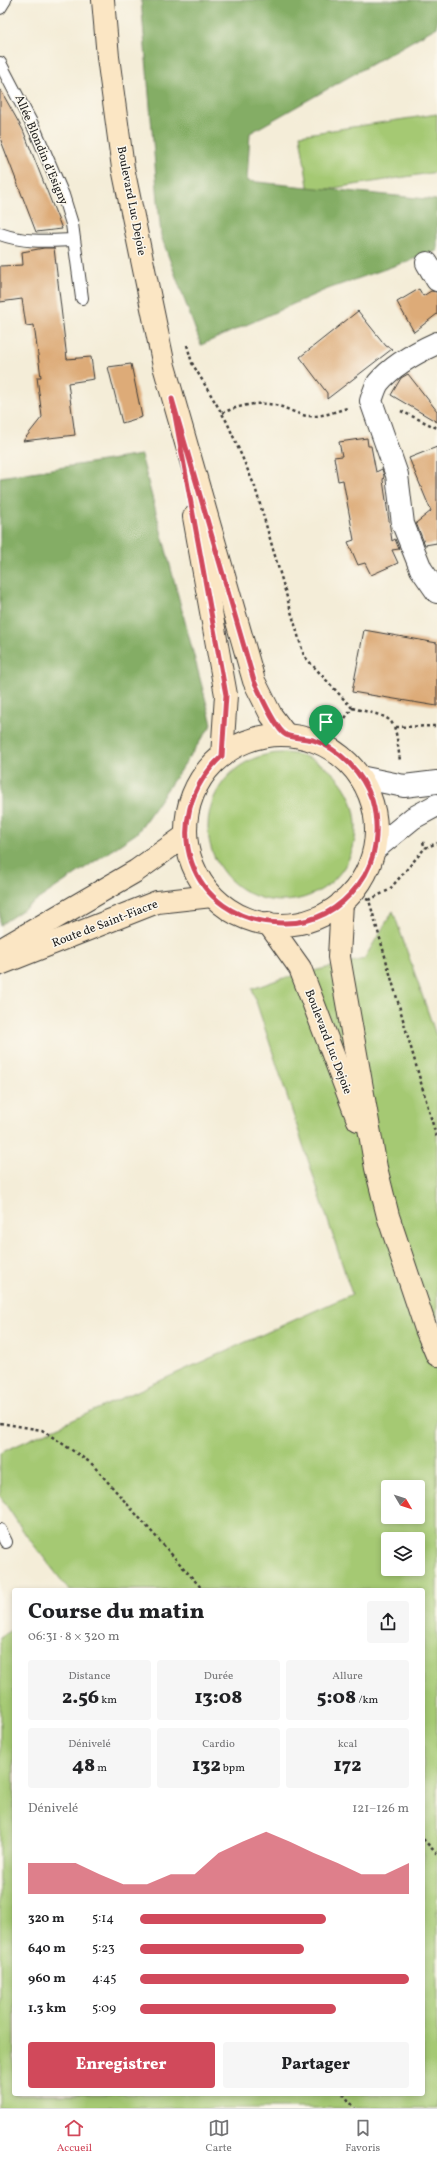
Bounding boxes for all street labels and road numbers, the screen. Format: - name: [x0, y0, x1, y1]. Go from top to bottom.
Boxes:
- street label: Allée Blondin d'Esigny: [11, 92, 72, 208]
- street label: Boulevard Luc Dejoie: [113, 145, 150, 257]
- street label: Route de Saint-Fiacre: [50, 896, 161, 952]
- street label: Boulevard Luc Dejoie: [301, 987, 355, 1097]

